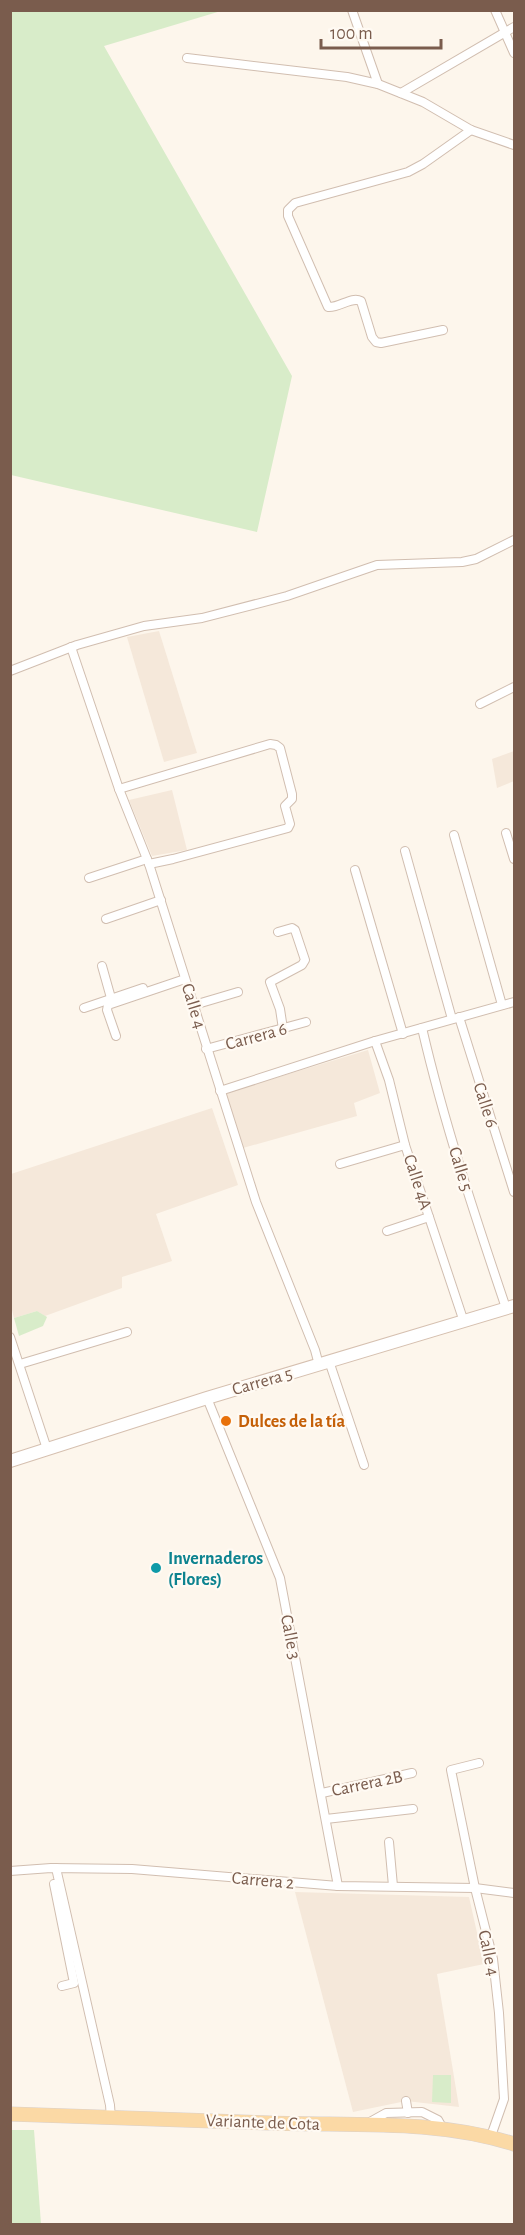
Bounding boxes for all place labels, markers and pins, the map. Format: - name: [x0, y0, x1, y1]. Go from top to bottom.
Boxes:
- place label: Dulces de la tía: [238, 1413, 346, 1431]
- marker: Dulces de la tía: [219, 1414, 233, 1428]
- place label: Invernaderos (Flores): [168, 1550, 263, 1589]
- marker: Invernaderos (Flores): [149, 1561, 163, 1575]

